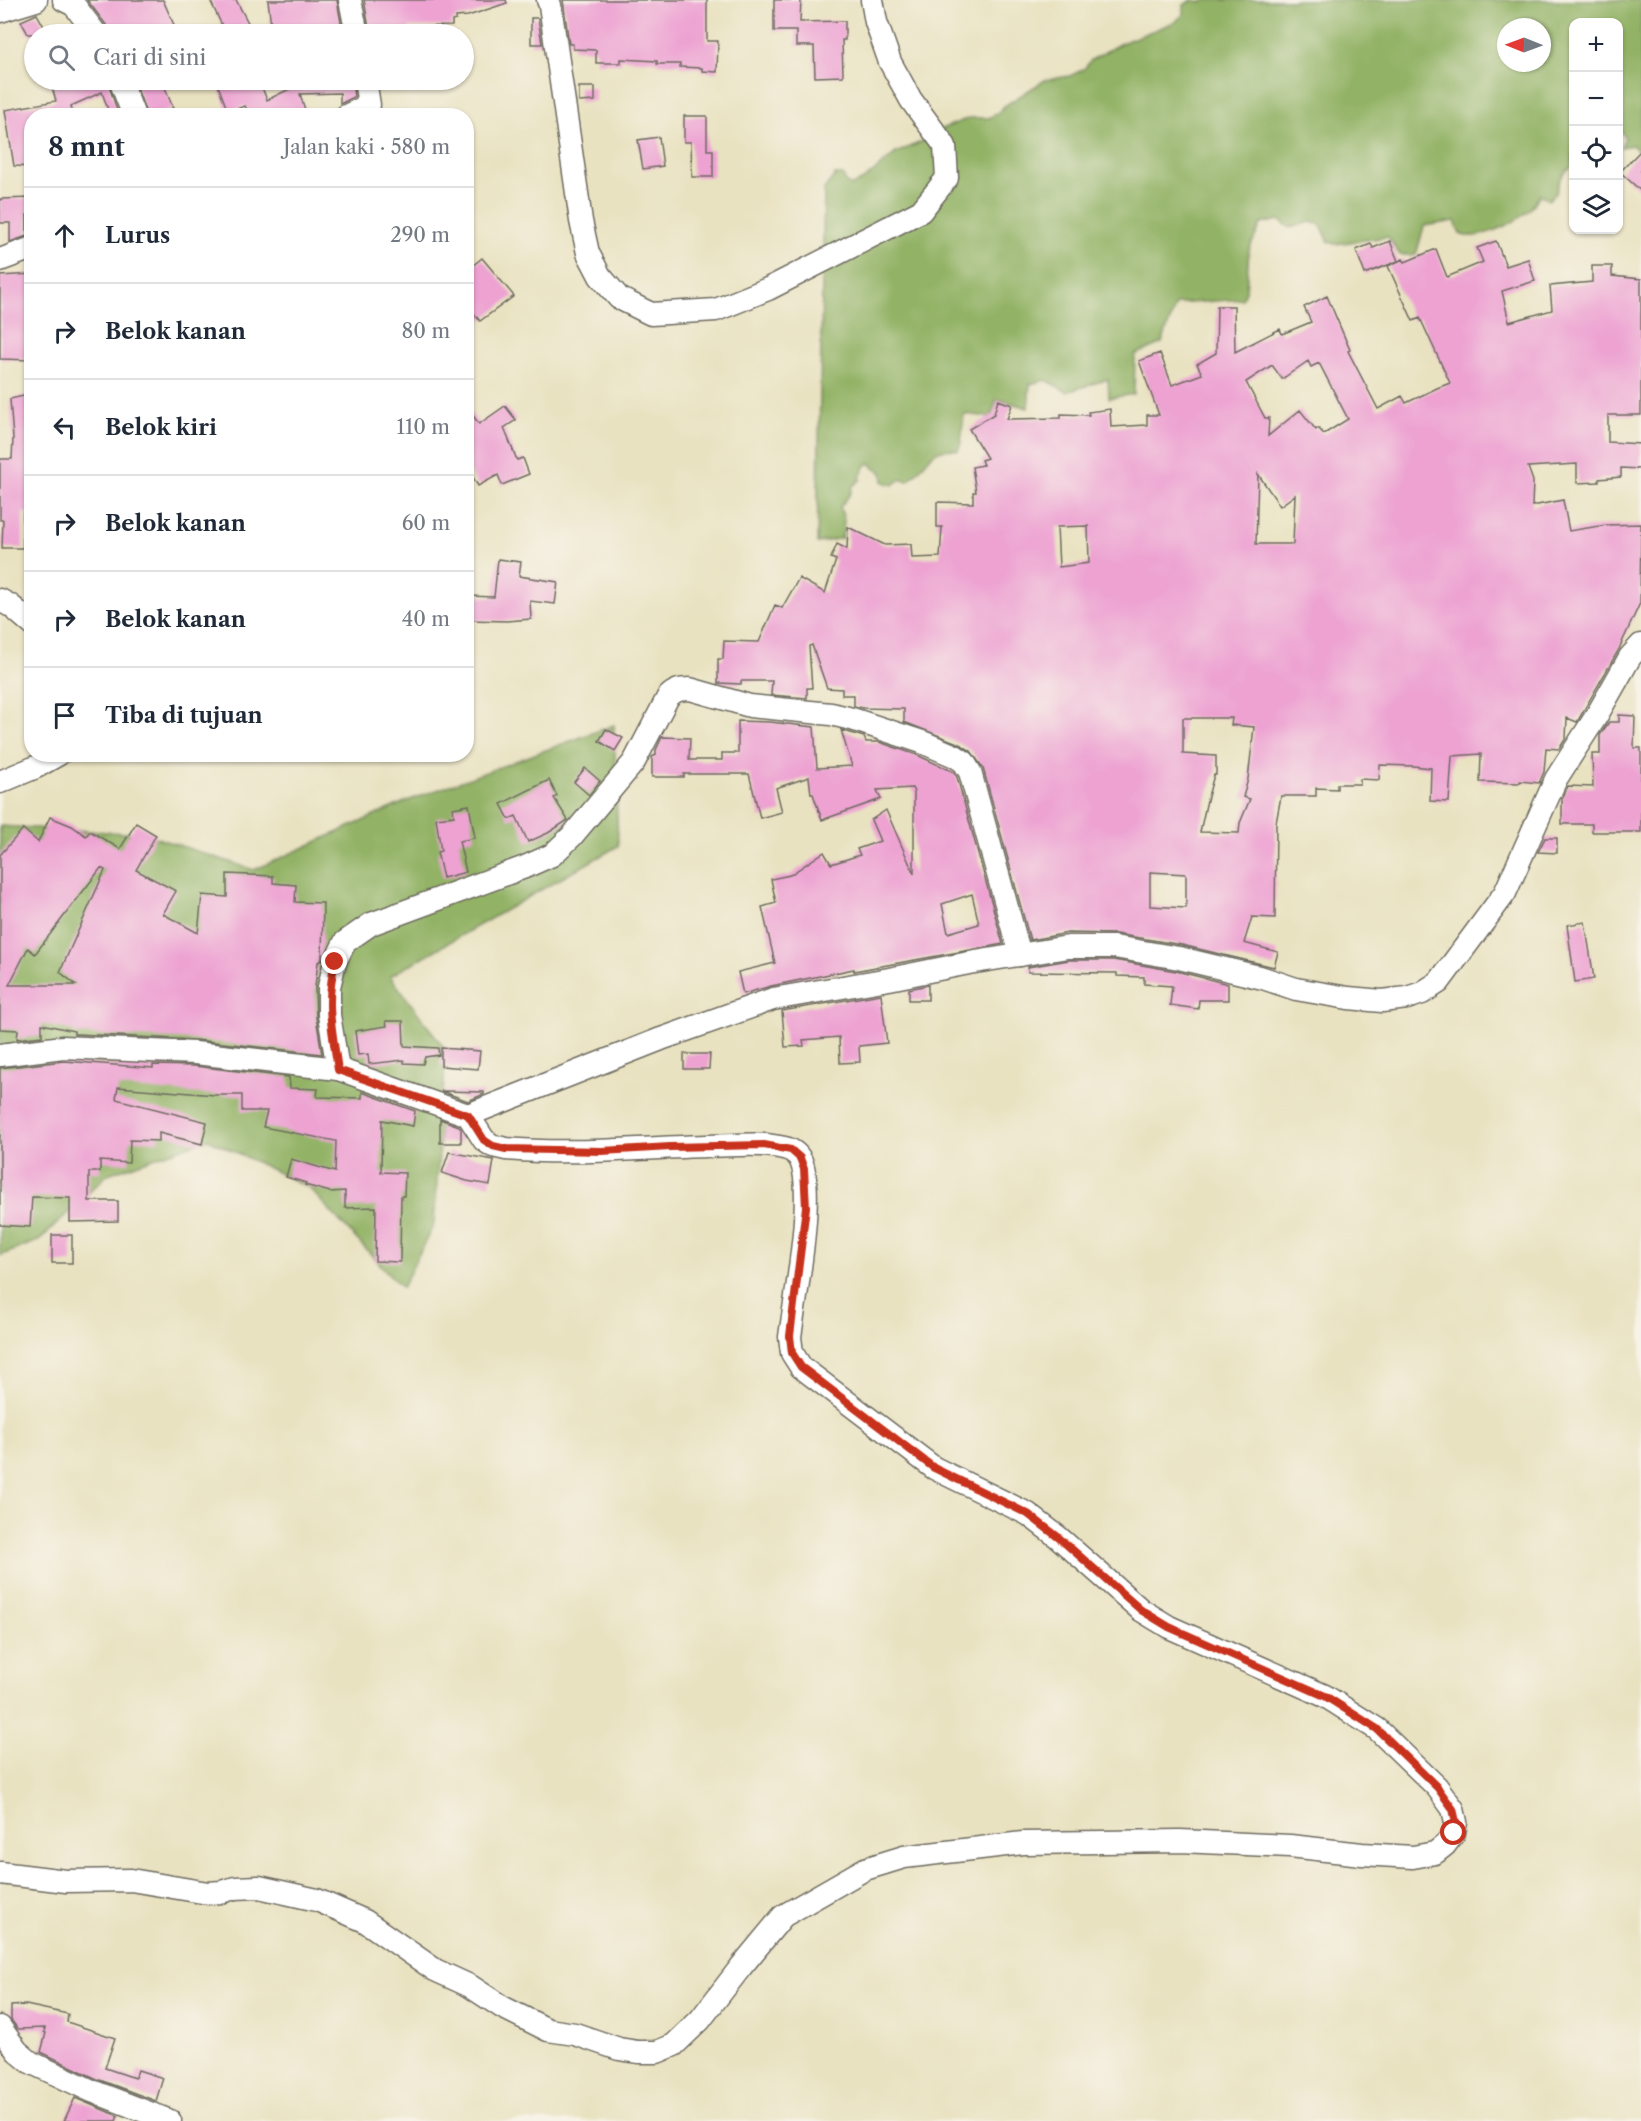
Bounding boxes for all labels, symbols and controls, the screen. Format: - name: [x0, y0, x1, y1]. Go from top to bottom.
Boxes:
- north arrow: [1497, 18, 1551, 72]
- map controls: [1569, 18, 1623, 234]
- button: +: [1569, 18, 1623, 72]
- search box: [24, 24, 474, 90]
- icon: search: [45, 41, 78, 74]
- text: Cari di sini: [93, 44, 206, 71]
- button: −: [1569, 72, 1623, 126]
- button: locate: [1569, 126, 1623, 180]
- text: 8 mnt: [48, 131, 125, 163]
- text: Jalan kaki · 580 m: [283, 135, 450, 159]
- button: layers: [1569, 180, 1623, 234]
- icon: ahead: [48, 219, 81, 252]
- text: Lurus: [105, 222, 170, 249]
- text: 290 m: [390, 223, 450, 247]
- icon: right: [48, 315, 81, 348]
- text: Belok kanan: [105, 318, 246, 345]
- text: 80 m: [402, 319, 450, 343]
- icon: left: [48, 411, 81, 444]
- text: Belok kiri: [105, 414, 217, 441]
- text: 110 m: [397, 415, 450, 439]
- icon: right: [48, 507, 81, 540]
- text: Belok kanan: [105, 510, 246, 537]
- text: 60 m: [402, 511, 450, 535]
- icon: right: [48, 603, 81, 636]
- text: Belok kanan: [105, 606, 246, 633]
- text: 40 m: [402, 607, 450, 631]
- icon: arrive: [48, 699, 81, 732]
- text: Tiba di tujuan: [105, 702, 263, 729]
- route end: [321, 948, 347, 974]
- route start: [1440, 1819, 1466, 1845]

